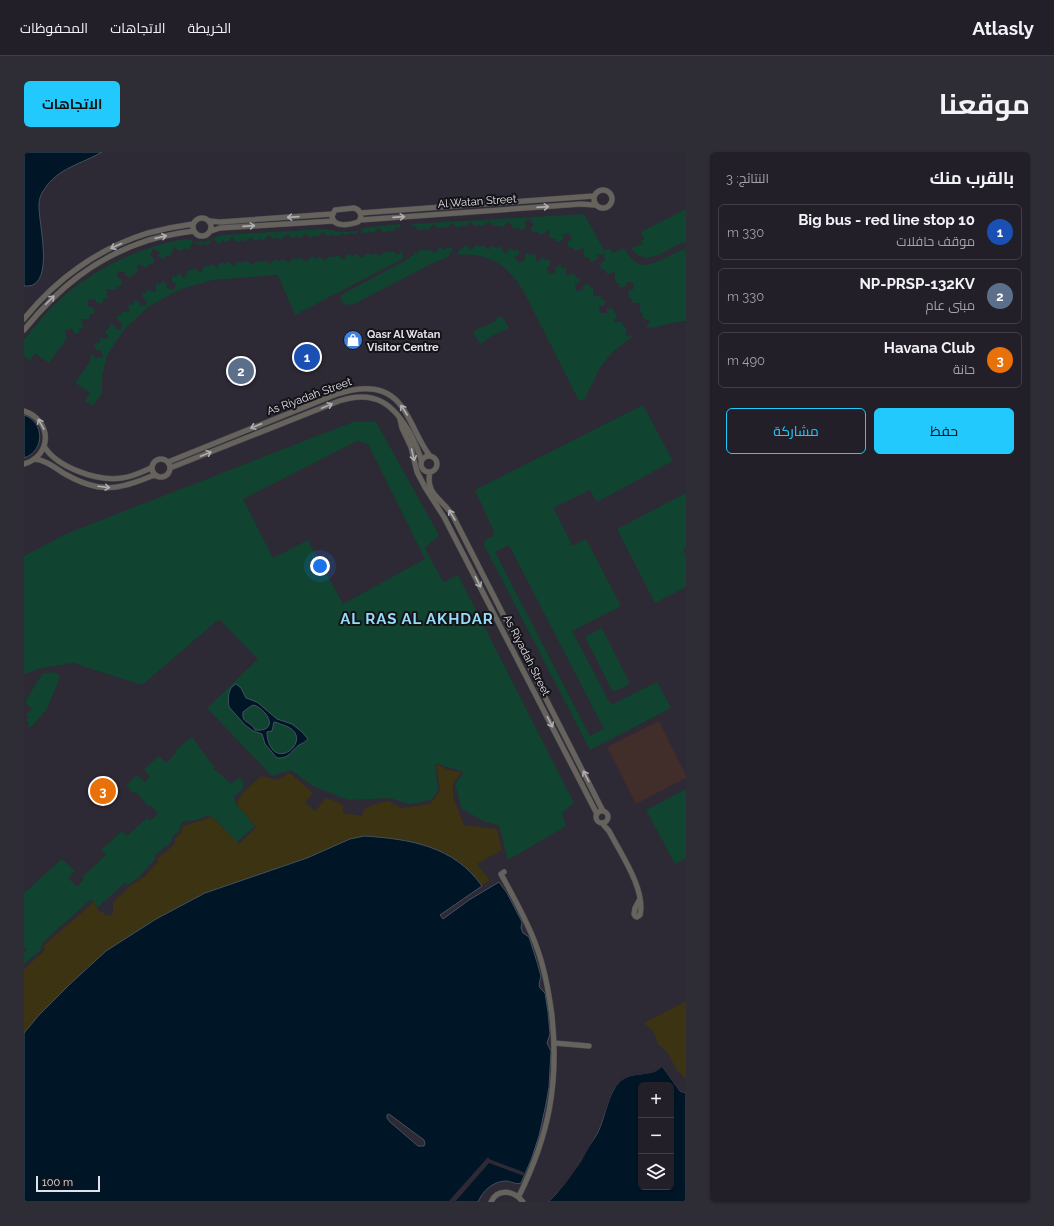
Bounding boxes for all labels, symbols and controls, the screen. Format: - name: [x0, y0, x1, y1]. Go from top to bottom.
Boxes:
- text: Atlasly: [972, 17, 1034, 39]
- text: المحفوظات: [20, 20, 88, 36]
- text: الاتجاهات: [110, 20, 166, 36]
- text: الخريطة: [188, 20, 231, 36]
- button: الاتجاهات: [24, 81, 120, 127]
- text: موقعنا: [939, 88, 1030, 121]
- text: بالقرب منك: [930, 168, 1014, 188]
- text: النتائج: 3: [726, 171, 769, 186]
- street label: Al Watan Street: [437, 192, 517, 211]
- one-way arrow: [536, 203, 549, 210]
- text: Big bus - red line stop 10: [798, 211, 975, 229]
- one-way arrow: [287, 213, 300, 220]
- one-way arrow: [392, 213, 405, 220]
- one-way arrow: [242, 223, 255, 230]
- text: 330 m: [727, 225, 764, 240]
- text: 1: [997, 225, 1003, 240]
- one-way arrow: [155, 233, 168, 240]
- text: موقف حافلات: [896, 234, 975, 249]
- one-way arrow: [110, 243, 122, 250]
- text: NP-PRSP-132KV: [859, 275, 975, 293]
- text: 330 m: [727, 289, 764, 304]
- text: 2: [996, 289, 1004, 304]
- one-way arrow: [45, 295, 55, 305]
- text: مبنى عام: [925, 298, 975, 313]
- place label: Qasr Al Watan Visitor Centre: [367, 328, 441, 354]
- shop icon: Qasr Al Watan Visitor Centre: [342, 329, 364, 351]
- text: Havana Club: [884, 339, 975, 357]
- pin: 1: [294, 342, 320, 372]
- text: 490 m: [727, 353, 765, 368]
- text: 3: [996, 353, 1004, 368]
- pin: 2: [228, 356, 254, 386]
- text: حانة: [953, 362, 975, 377]
- street label: As Riyadah Street: [265, 375, 354, 418]
- one-way arrow: [321, 402, 333, 410]
- one-way arrow: [400, 405, 408, 416]
- button: مشاركة: [726, 408, 866, 454]
- button: حفظ: [874, 408, 1014, 454]
- one-way arrow: [37, 419, 45, 431]
- one-way arrow: [251, 423, 263, 431]
- one-way arrow: [409, 448, 417, 461]
- one-way arrow: [200, 449, 212, 457]
- one-way arrow: [97, 483, 110, 491]
- one-way arrow: [447, 509, 455, 521]
- your location: [310, 556, 330, 576]
- one-way arrow: [475, 576, 482, 588]
- district label: AL RAS AL AKHDAR: [340, 610, 494, 628]
- street label: As Riyadah Street: [500, 612, 553, 698]
- one-way arrow: [547, 716, 554, 728]
- one-way arrow: [582, 771, 590, 783]
- pin: 3: [90, 776, 116, 806]
- map controls: [638, 1082, 674, 1190]
- button: +: [638, 1082, 674, 1118]
- button: −: [638, 1118, 674, 1154]
- button: layers: [638, 1154, 674, 1190]
- scale bar: [36, 1174, 100, 1193]
- text: 100 m: [42, 1176, 73, 1189]

